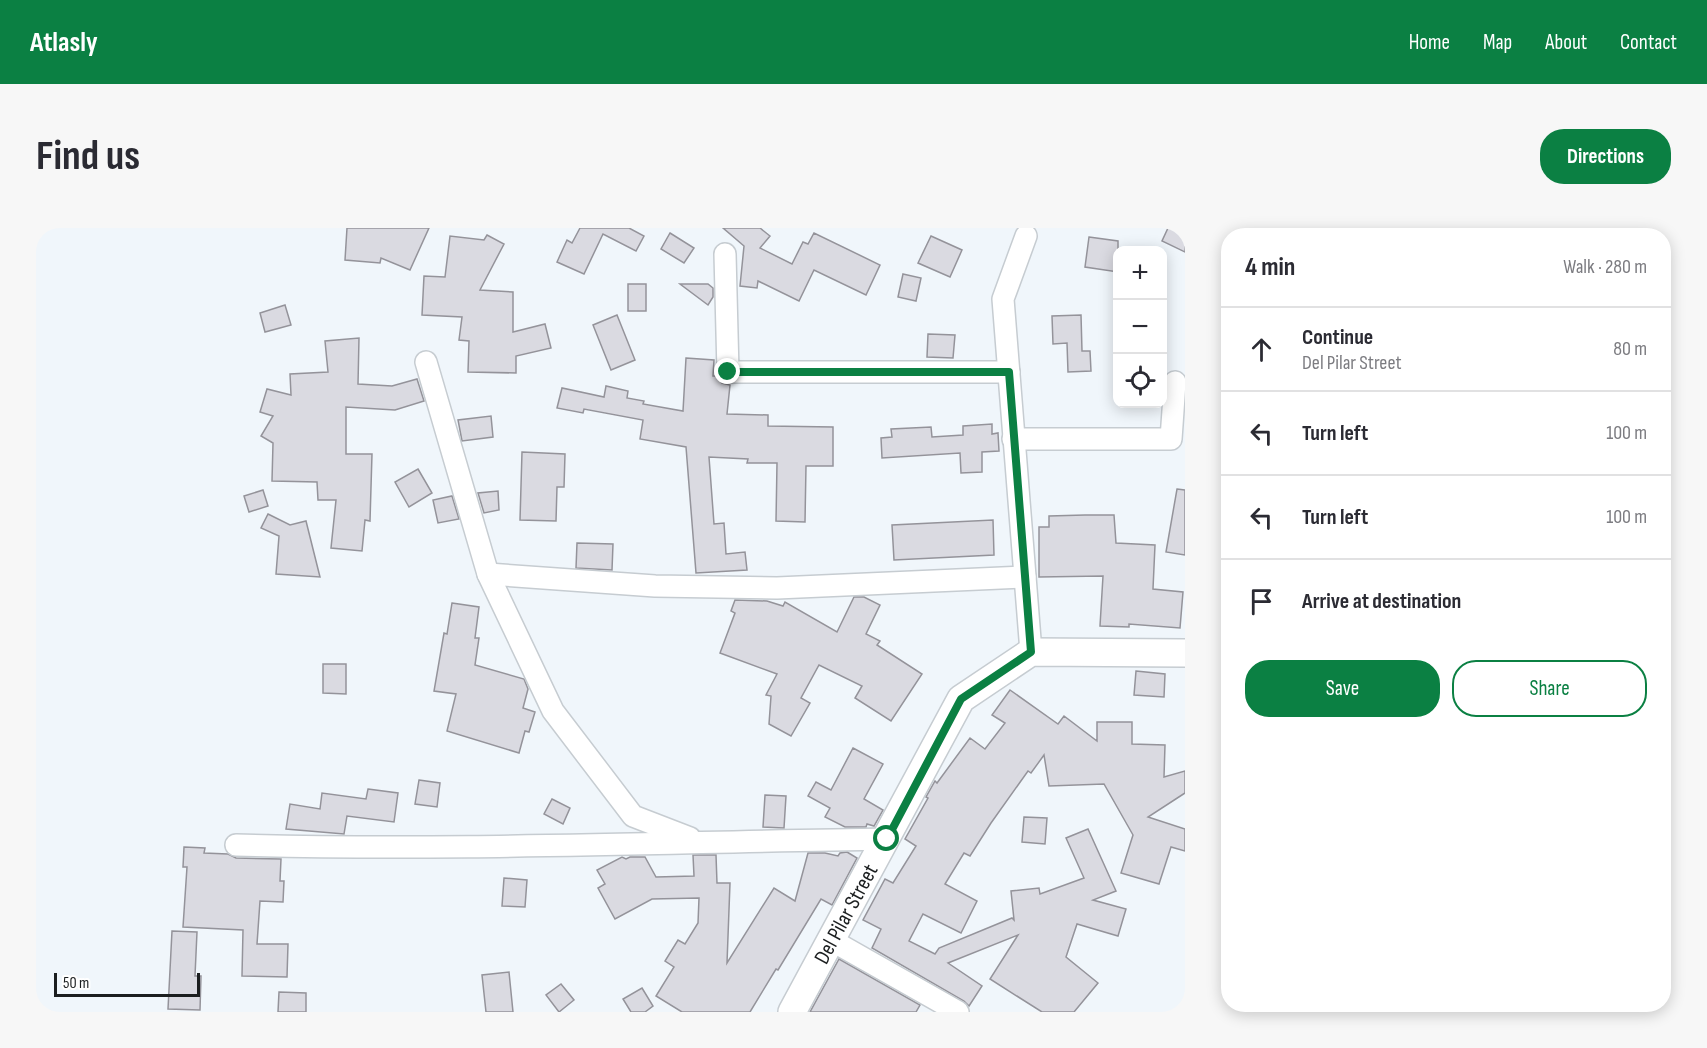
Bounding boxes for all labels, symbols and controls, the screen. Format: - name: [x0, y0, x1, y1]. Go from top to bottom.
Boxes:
- text: Atlasly: [30, 26, 98, 59]
- text: Home: [1409, 30, 1450, 55]
- text: Map: [1483, 30, 1512, 55]
- text: About: [1545, 30, 1587, 55]
- text: Contact: [1620, 30, 1677, 55]
- button: Directions: [1540, 129, 1671, 184]
- text: Find us: [36, 131, 140, 182]
- map controls: [1113, 246, 1167, 408]
- button: +: [1113, 246, 1167, 300]
- text: 4 min: [1245, 252, 1295, 283]
- text: Walk · 280 m: [1563, 255, 1647, 279]
- button: −: [1113, 300, 1167, 354]
- text: Continue: [1302, 324, 1373, 351]
- icon: ahead: [1245, 333, 1278, 366]
- text: 80 m: [1613, 337, 1647, 361]
- text: Del Pilar Street: [1302, 351, 1401, 375]
- button: locate: [1113, 354, 1167, 408]
- route end: [714, 358, 740, 384]
- icon: left: [1245, 417, 1278, 450]
- text: Turn left: [1302, 420, 1368, 447]
- text: 100 m: [1606, 421, 1647, 445]
- icon: left: [1245, 501, 1278, 534]
- text: Turn left: [1302, 504, 1368, 531]
- text: 100 m: [1606, 505, 1647, 529]
- icon: arrive: [1245, 585, 1278, 618]
- text: Arrive at destination: [1302, 588, 1461, 615]
- button: Save: [1245, 660, 1440, 717]
- button: Share: [1452, 660, 1647, 717]
- route start: [873, 825, 899, 851]
- street label: Del Pilar Street: [809, 859, 885, 969]
- scale bar: [54, 970, 200, 998]
- text: 50 m: [63, 974, 89, 993]

